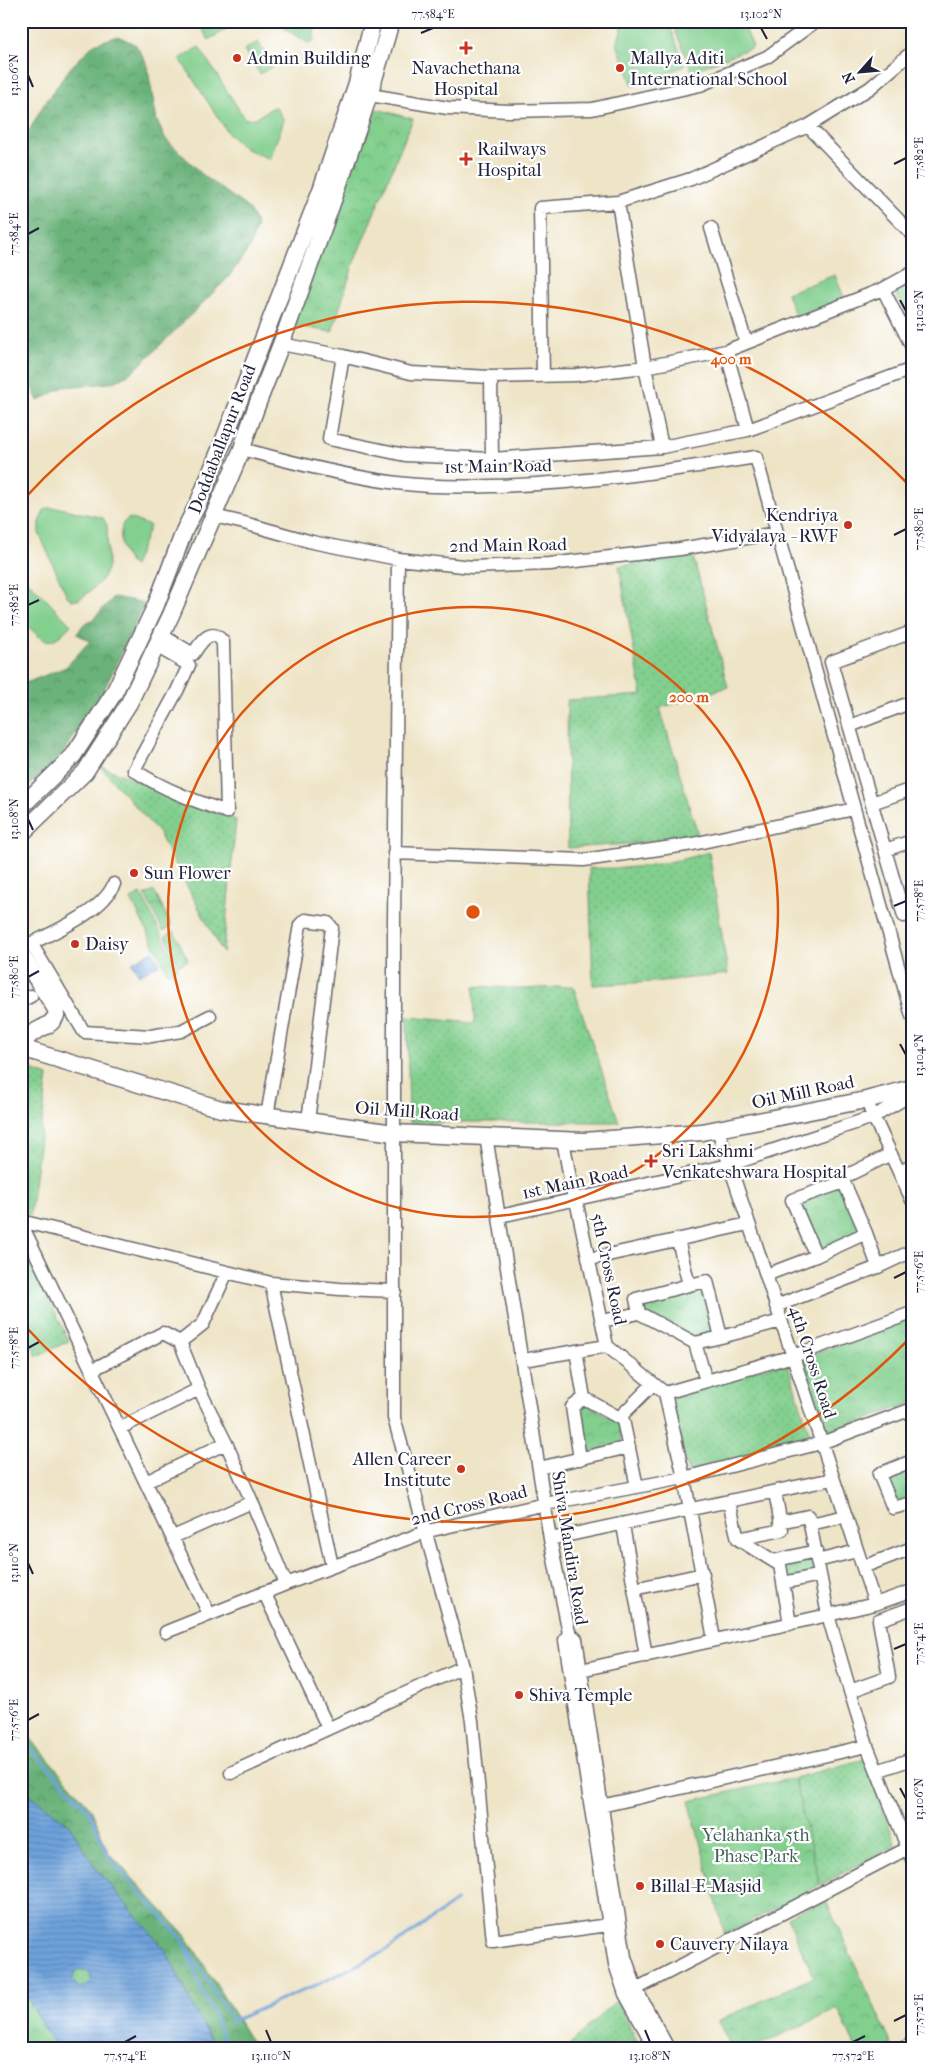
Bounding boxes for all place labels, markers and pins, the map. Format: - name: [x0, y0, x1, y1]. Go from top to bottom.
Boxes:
- marker: Navachethana Hospital: [459, 41, 473, 55]
- place label: Admin Building: [246, 48, 371, 69]
- place label: Mallya Aditi International School: [630, 48, 788, 90]
- marker: Admin Building: [231, 52, 243, 64]
- place label: Navachethana Hospital: [412, 58, 521, 100]
- marker: Mallya Aditi International School: [614, 62, 626, 74]
- place label: Railways Hospital: [477, 139, 547, 181]
- marker: Railways Hospital: [459, 152, 473, 166]
- place label: Kendriya Vidyalaya - RWF: [711, 505, 839, 547]
- marker: Kendriya Vidyalaya - RWF: [842, 519, 854, 531]
- place label: Sun Flower: [144, 863, 231, 884]
- marker: Sun Flower: [128, 867, 140, 879]
- centre of rings: [464, 903, 482, 921]
- place label: Daisy: [85, 934, 130, 955]
- marker: Daisy: [69, 938, 81, 950]
- place label: Sri Lakshmi Venkateshwara Hospital: [661, 1141, 847, 1183]
- marker: Sri Lakshmi Venkateshwara Hospital: [644, 1154, 658, 1168]
- place label: Allen Career Institute: [352, 1449, 451, 1491]
- marker: Allen Career Institute: [455, 1463, 467, 1475]
- place label: Shiva Temple: [529, 1685, 632, 1706]
- marker: Shiva Temple: [513, 1689, 525, 1701]
- place label: Billal-E-Masjid: [650, 1876, 762, 1897]
- marker: Billal-E-Masjid: [634, 1880, 646, 1892]
- place label: Cauvery Nilaya: [670, 1934, 789, 1955]
- marker: Cauvery Nilaya: [654, 1938, 666, 1950]

